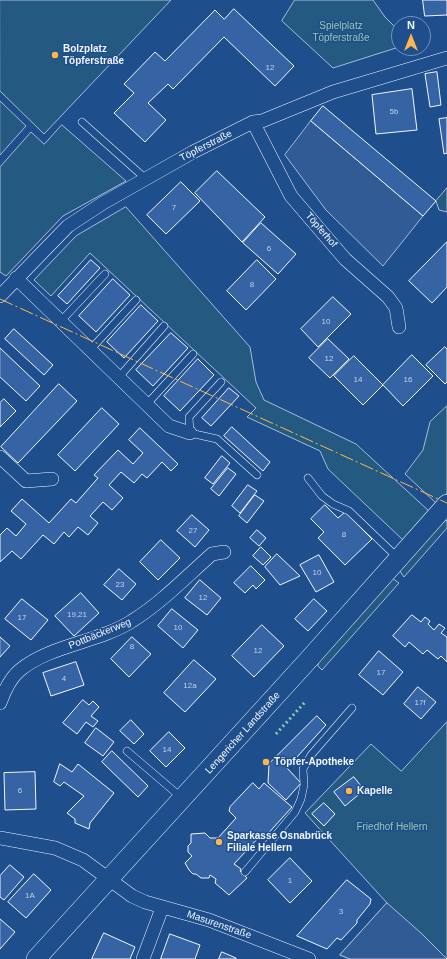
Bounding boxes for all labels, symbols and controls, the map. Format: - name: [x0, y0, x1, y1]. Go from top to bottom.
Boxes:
- north arrow: [391, 16, 431, 56]
- text: N: [407, 19, 415, 31]
- park label: Spielplatz Töpferstraße: [312, 20, 370, 44]
- place label: Bolzplatz Töpferstraße: [63, 43, 124, 66]
- marker: Bolzplatz Töpferstraße: [50, 50, 60, 60]
- house number: 12: [266, 63, 274, 73]
- house number: 5b: [390, 107, 398, 117]
- street label: Töpferstraße: [178, 128, 234, 164]
- house number: 7: [172, 203, 176, 213]
- street label: Töpferhof: [302, 210, 340, 250]
- house number: 6: [267, 244, 271, 254]
- house number: 8: [250, 280, 254, 290]
- house number: 10: [322, 317, 330, 327]
- house number: 12: [325, 354, 333, 364]
- house number: 14: [354, 375, 362, 385]
- house number: 16: [404, 375, 412, 385]
- house number: 27: [189, 526, 197, 536]
- house number: 8: [342, 530, 346, 540]
- house number: 10: [313, 568, 321, 578]
- house number: 23: [116, 580, 124, 590]
- house number: 12: [199, 593, 207, 603]
- house number: 19,21: [67, 610, 87, 620]
- house number: 17: [18, 613, 26, 623]
- street label: Pottbäckerweg: [67, 616, 133, 652]
- house number: 10: [174, 623, 182, 633]
- house number: 8: [130, 642, 134, 652]
- house number: 12: [254, 646, 262, 656]
- house number: 17: [377, 668, 385, 678]
- house number: 4: [62, 674, 66, 684]
- house number: 12a: [183, 681, 197, 691]
- street label: Lengericher Landstraße: [203, 690, 283, 776]
- house number: 17f: [414, 698, 426, 708]
- house number: 14: [163, 745, 171, 755]
- place label: Töpfer-Apotheke: [274, 756, 354, 768]
- marker: Töpfer-Apotheke: [261, 757, 271, 767]
- place label: Kapelle: [357, 785, 393, 797]
- house number: 6: [18, 786, 22, 796]
- marker: Kapelle: [344, 786, 354, 796]
- park label: Friedhof Hellern: [356, 821, 428, 833]
- place label: Sparkasse Osnabrück Filiale Hellern: [227, 830, 332, 854]
- marker: Sparkasse Osnabrück Filiale Hellern: [214, 837, 224, 847]
- house number: 1: [288, 876, 292, 886]
- house number: 1A: [25, 891, 35, 901]
- house number: 3: [339, 907, 343, 917]
- street label: Masurenstraße: [185, 908, 253, 942]

